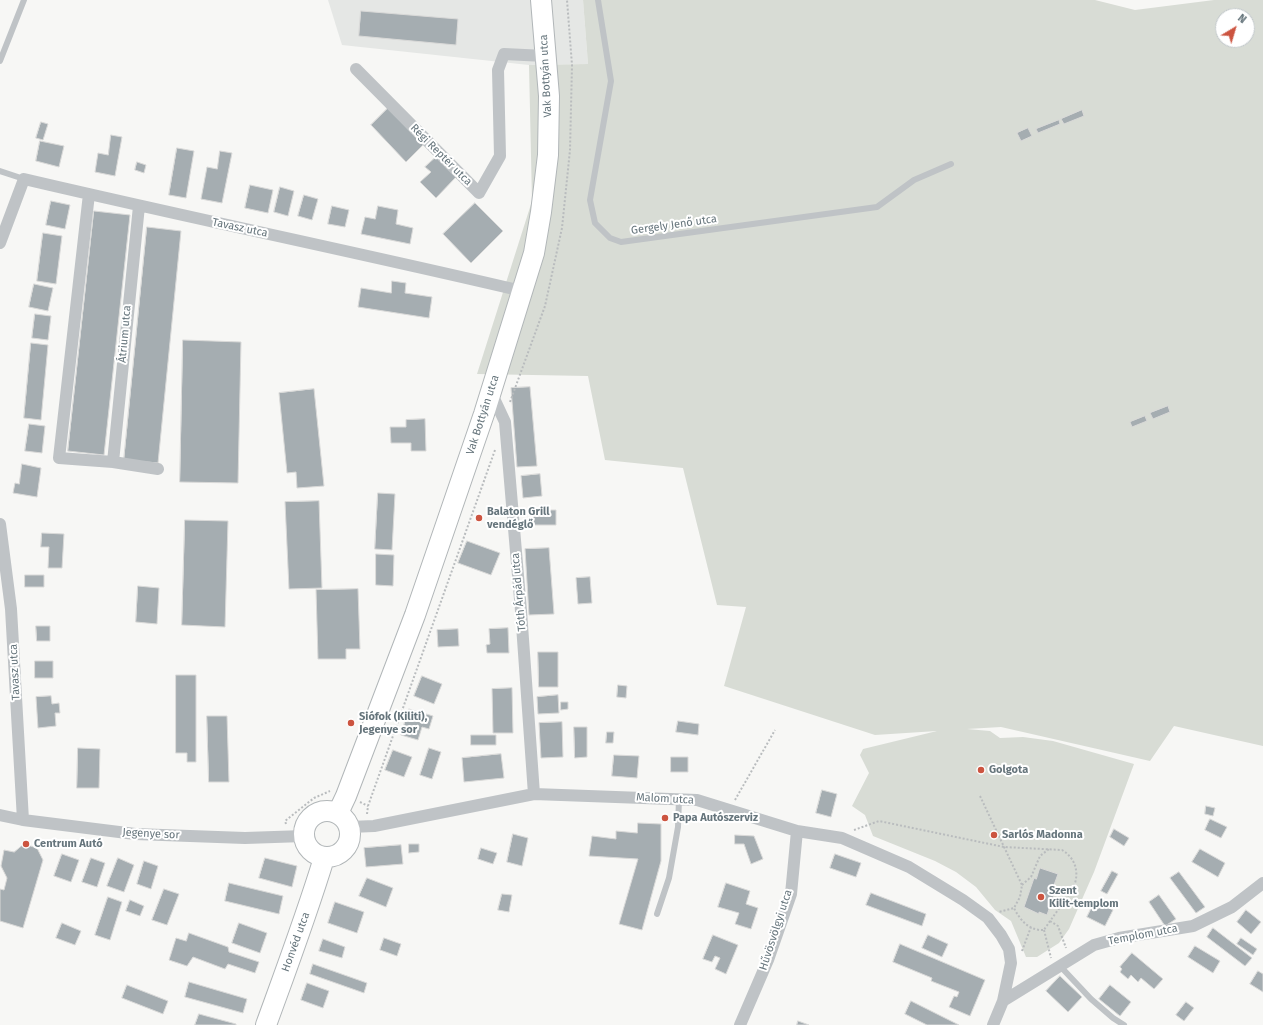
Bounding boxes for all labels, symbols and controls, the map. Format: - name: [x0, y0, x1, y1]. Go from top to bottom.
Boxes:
- north arrow: [1215, 8, 1255, 48]
- text: N: [1235, 12, 1249, 26]
- street label: Vak Bottyán utca: [537, 34, 555, 118]
- street label: Régi Reptér utca: [408, 122, 474, 188]
- street label: Gergely Jenő utca: [630, 212, 718, 238]
- street label: Tavasz utca: [211, 216, 269, 240]
- street label: Átrium utca: [116, 305, 134, 363]
- street label: Vak Bottyán utca: [464, 373, 502, 457]
- place label: Balaton Grill vendéglő: [487, 505, 550, 531]
- marker: Balaton Grill vendéglő: [474, 513, 484, 523]
- street label: Tóth Árpád utca: [509, 552, 529, 632]
- street label: Tavasz utca: [7, 644, 23, 700]
- place label: Siófok (Kiliti), Jegenye sor: [359, 710, 427, 736]
- marker: Siófok (Kiliti), Jegenye sor: [346, 718, 356, 728]
- place label: Golgota: [989, 763, 1028, 777]
- marker: Golgota: [976, 765, 986, 775]
- street label: Malom utca: [636, 791, 694, 807]
- place label: Papa Autószerviz: [673, 811, 758, 825]
- marker: Papa Autószerviz: [660, 813, 670, 823]
- street label: Jegenye sor: [122, 826, 180, 842]
- place label: Sarlós Madonna: [1002, 828, 1083, 842]
- marker: Sarlós Madonna: [989, 830, 999, 840]
- place label: Centrum Autó: [34, 837, 103, 851]
- marker: Centrum Autó: [21, 839, 31, 849]
- place label: Szent Kilit-templom: [1049, 884, 1119, 910]
- street label: Hűvösvölgyi utca: [757, 888, 795, 972]
- marker: Szent Kilit-templom: [1036, 892, 1046, 902]
- street label: Honvéd utca: [279, 910, 313, 974]
- street label: Templom utca: [1107, 922, 1179, 948]

